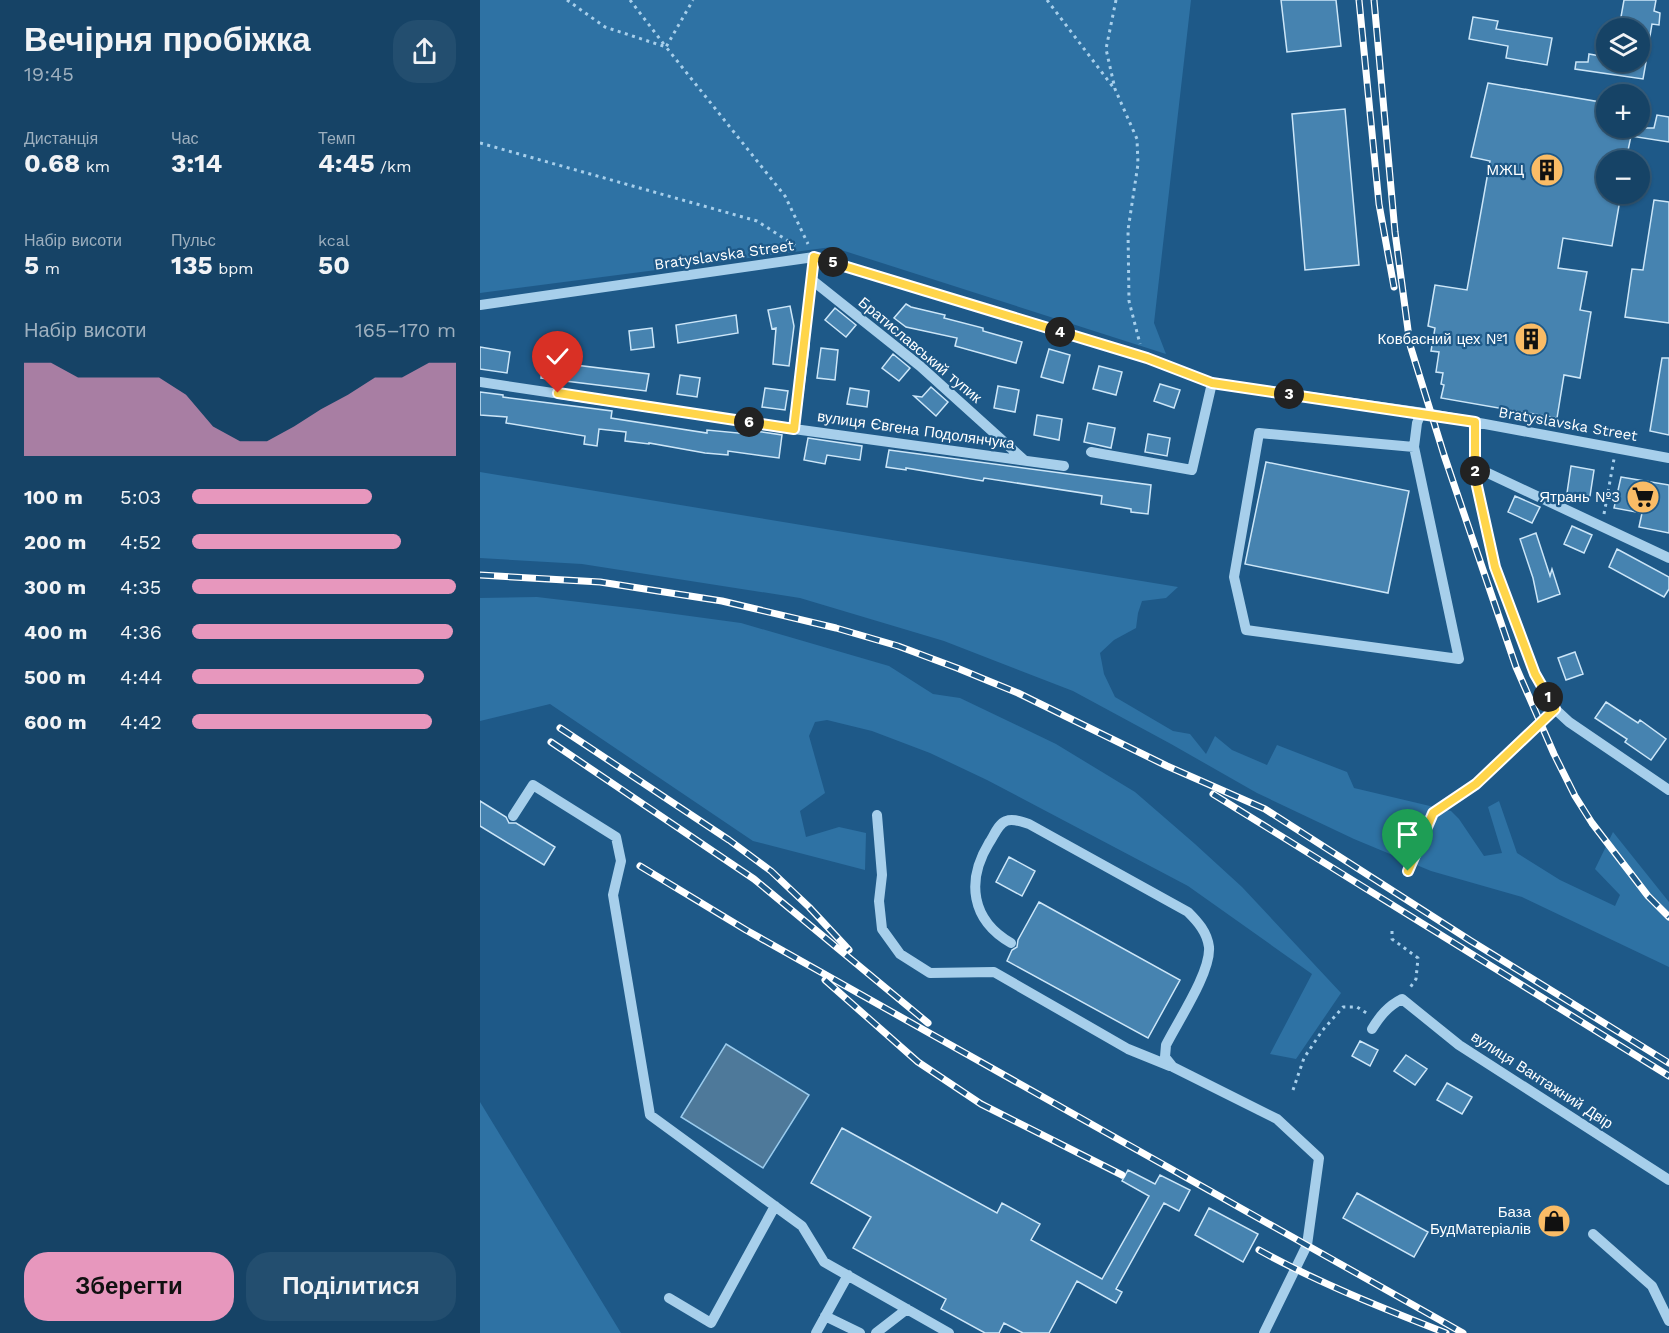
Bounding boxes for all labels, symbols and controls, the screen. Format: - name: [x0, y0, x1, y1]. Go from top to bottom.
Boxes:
- map controls: [1596, 18, 1650, 204]
- button: layers: [1596, 18, 1650, 72]
- text: Вечірня пробіжка: [24, 20, 311, 59]
- button: share: [393, 20, 456, 83]
- text: 19:45: [24, 62, 74, 86]
- button: +: [1596, 84, 1650, 138]
- text: Дистанція: [24, 129, 98, 148]
- text: Час: [171, 129, 199, 148]
- text: Темп: [318, 129, 355, 148]
- text: 0.68: [24, 148, 80, 178]
- text: 3:14: [171, 148, 222, 178]
- text: 4:45: [318, 148, 375, 178]
- button: −: [1596, 150, 1650, 204]
- building icon: МЖЦ: [1529, 152, 1565, 188]
- text: km: [80, 157, 110, 176]
- text: /km: [375, 157, 411, 176]
- place label: МЖЦ: [1487, 161, 1524, 179]
- text: Набір висоти: [24, 231, 122, 250]
- text: Пульс: [171, 231, 216, 250]
- text: kcal: [318, 231, 350, 250]
- street label: Bratyslavska Street: [653, 236, 796, 274]
- pin: 5: [818, 247, 848, 277]
- text: 5: [24, 250, 39, 280]
- text: 135: [171, 250, 213, 280]
- text: 50: [318, 250, 350, 280]
- text: 5: [828, 252, 838, 271]
- text: m: [39, 259, 60, 278]
- text: bpm: [213, 259, 254, 278]
- street label: Братиславський тупик: [855, 293, 986, 407]
- pin: 4: [1045, 317, 1075, 347]
- text: Набір висоти: [24, 318, 146, 342]
- text: 165–170 m: [355, 318, 456, 342]
- building icon: Ковбасний цех №1: [1513, 321, 1549, 357]
- text: 4: [1055, 322, 1065, 341]
- place label: Ковбасний цех №1: [1378, 330, 1508, 348]
- pin: [532, 331, 583, 393]
- icon: check: [541, 340, 574, 373]
- pin: 3: [1274, 379, 1304, 409]
- text: 3: [1284, 384, 1294, 403]
- street label: Bratyslavska Street: [1497, 403, 1640, 445]
- pin: 6: [734, 407, 764, 437]
- street label: вулиця Євгена Подолянчука: [816, 407, 1016, 453]
- text: 6: [744, 412, 754, 431]
- pin: 2: [1460, 456, 1490, 486]
- text: 2: [1470, 461, 1480, 480]
- supermarket icon: Ятрань №3: [1625, 479, 1661, 515]
- text: 100 m: [24, 485, 83, 509]
- text: 5:03: [120, 485, 161, 509]
- place label: Ятрань №3: [1539, 488, 1620, 506]
- text: 200 m: [24, 530, 86, 554]
- text: 4:52: [120, 530, 161, 554]
- text: 300 m: [24, 575, 86, 599]
- text: 4:35: [120, 575, 161, 599]
- text: 400 m: [24, 620, 87, 644]
- text: 4:36: [120, 620, 162, 644]
- text: 500 m: [24, 665, 86, 689]
- text: 4:44: [120, 665, 163, 689]
- pin: 1: [1533, 682, 1563, 712]
- text: 1: [1545, 687, 1551, 706]
- text: 600 m: [24, 710, 87, 734]
- text: 4:42: [120, 710, 162, 734]
- pin: [1382, 809, 1433, 871]
- icon: arrive: [1391, 818, 1424, 851]
- street label: вулиця Вантажний Двір: [1468, 1027, 1616, 1133]
- place label: База БудМатеріалів: [1430, 1203, 1532, 1238]
- shop icon: База БудМатеріалів: [1536, 1203, 1572, 1239]
- button: Зберегти: [24, 1252, 234, 1321]
- button: Поділитися: [246, 1252, 456, 1321]

